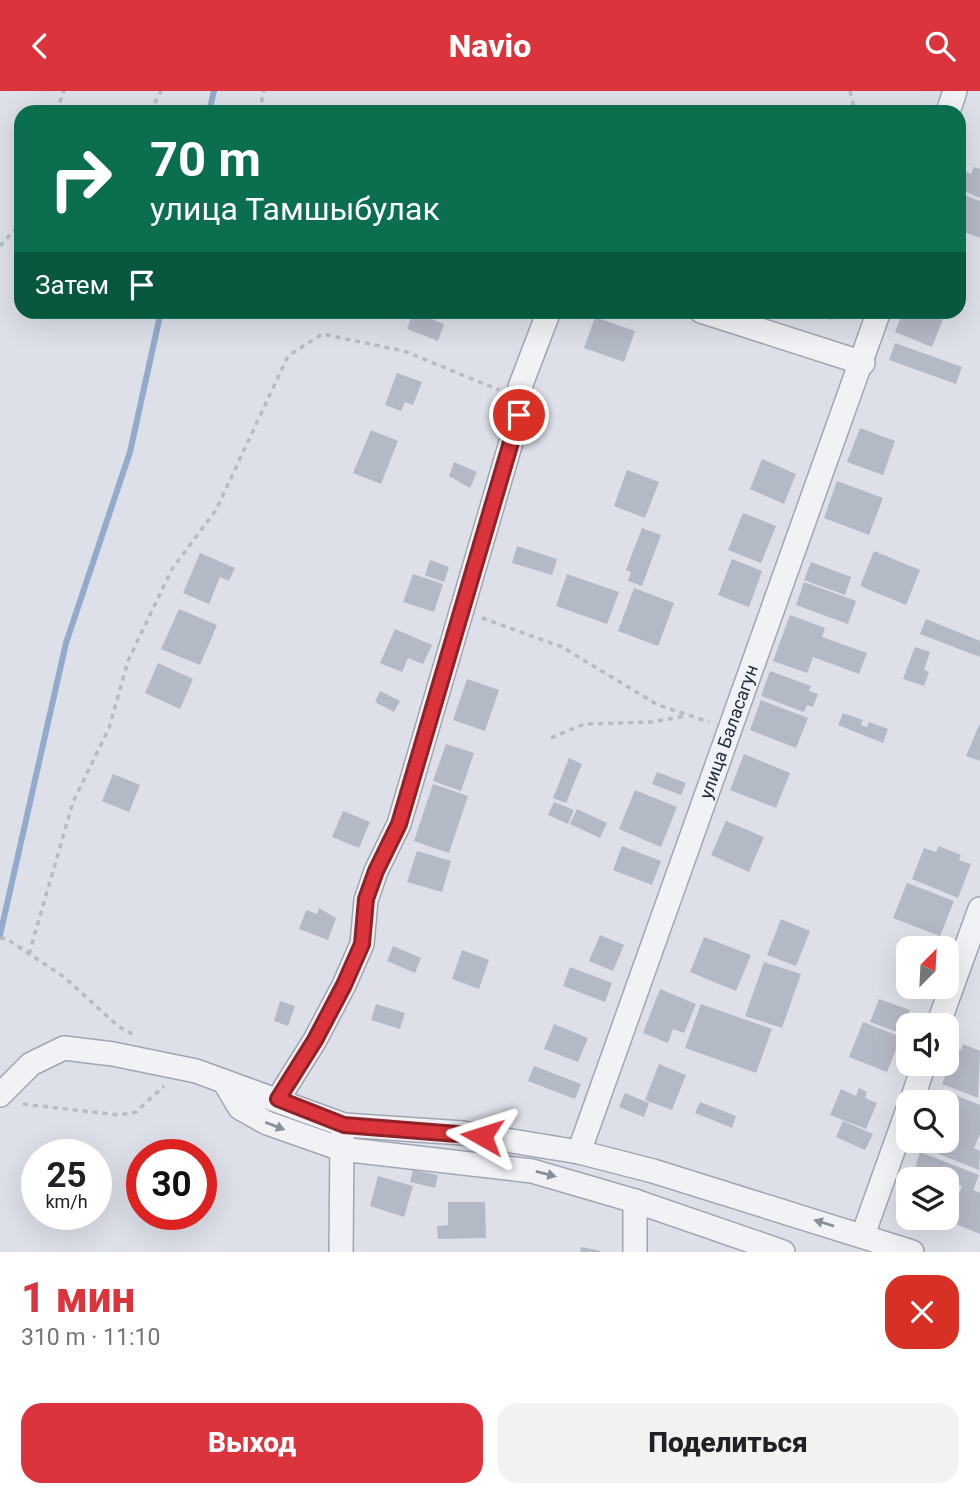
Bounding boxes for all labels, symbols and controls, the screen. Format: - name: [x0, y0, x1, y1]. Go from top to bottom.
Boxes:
- icon: back: [21, 27, 59, 65]
- text: Navio: [449, 27, 531, 65]
- icon: search: [921, 27, 959, 65]
- text: 70 m: [150, 131, 261, 188]
- icon: right: [35, 133, 126, 224]
- text: улица Тамшыбулак: [150, 190, 440, 228]
- icon: arrive: [123, 266, 161, 304]
- text: Затем: [35, 270, 109, 300]
- pin: [489, 385, 549, 445]
- icon: arrive: [500, 396, 538, 434]
- street label: улица Баласагун: [695, 662, 762, 802]
- north arrow: [896, 936, 959, 999]
- map controls: [896, 936, 959, 1230]
- button: sound: [896, 1013, 959, 1076]
- button: search: [896, 1090, 959, 1153]
- position arrow: [445, 1099, 519, 1173]
- one-way arrow: [265, 1120, 286, 1131]
- speed limit sign: 30: [126, 1139, 217, 1230]
- text: 25: [46, 1155, 87, 1196]
- button: layers: [896, 1167, 959, 1230]
- one-way arrow: [535, 1169, 557, 1180]
- text: km/h: [45, 1191, 88, 1212]
- one-way arrow: [813, 1217, 834, 1227]
- text: 1 мин: [21, 1273, 135, 1322]
- button: close: [885, 1275, 959, 1349]
- text: 310 m · 11:10: [21, 1324, 160, 1351]
- button: Выход: [21, 1403, 483, 1483]
- button: Поделиться: [497, 1403, 959, 1483]

